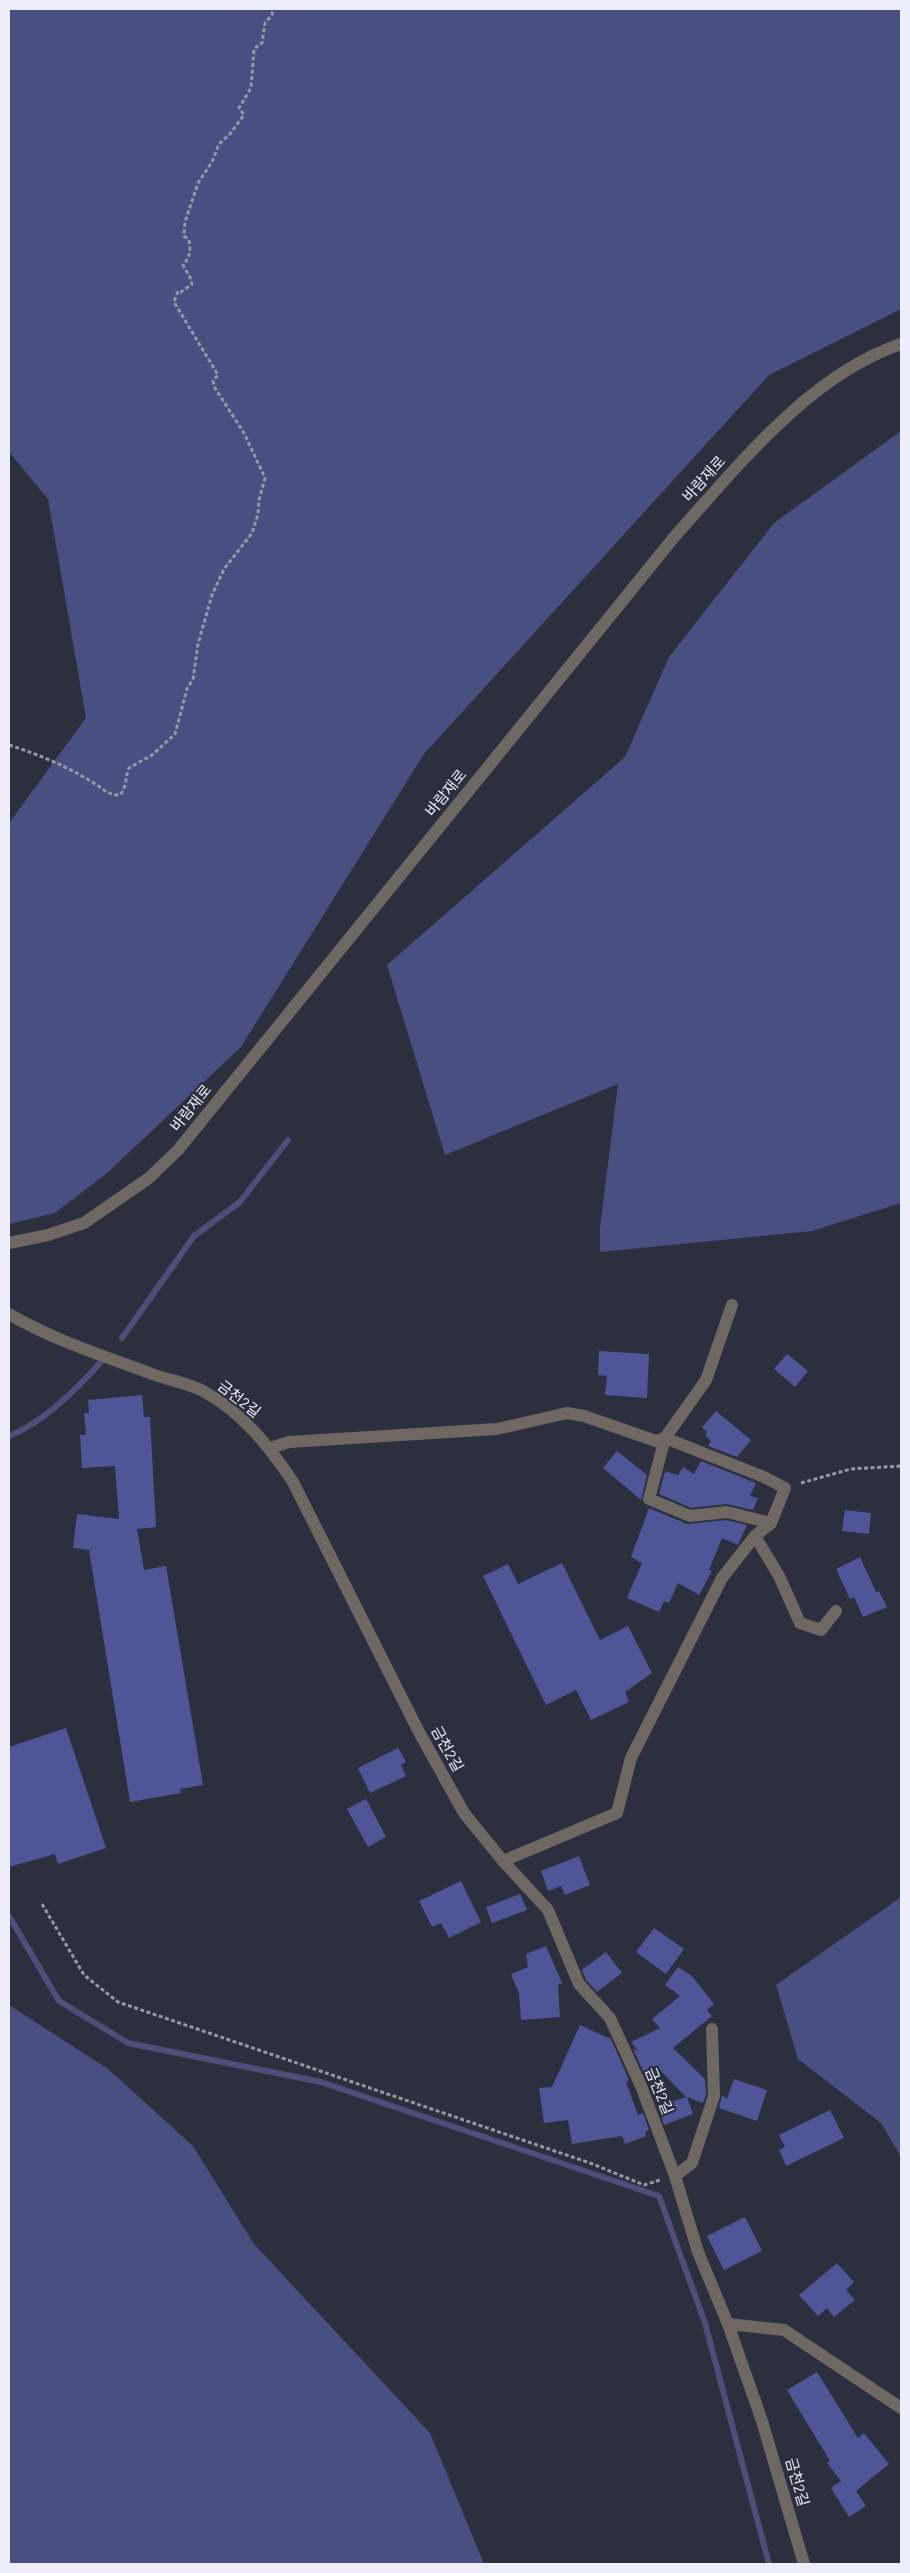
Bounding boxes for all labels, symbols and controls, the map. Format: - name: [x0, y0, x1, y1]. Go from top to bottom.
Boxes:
- street label: 바람재로: [679, 452, 729, 506]
- street label: 바람재로: [422, 766, 470, 820]
- street label: 바람재로: [167, 1081, 215, 1135]
- street label: 금천2길: [214, 1377, 264, 1421]
- street label: 금천2길: [427, 1723, 467, 1775]
- street label: 금천2길: [641, 2065, 677, 2117]
- street label: 금천2길: [782, 2456, 812, 2508]

